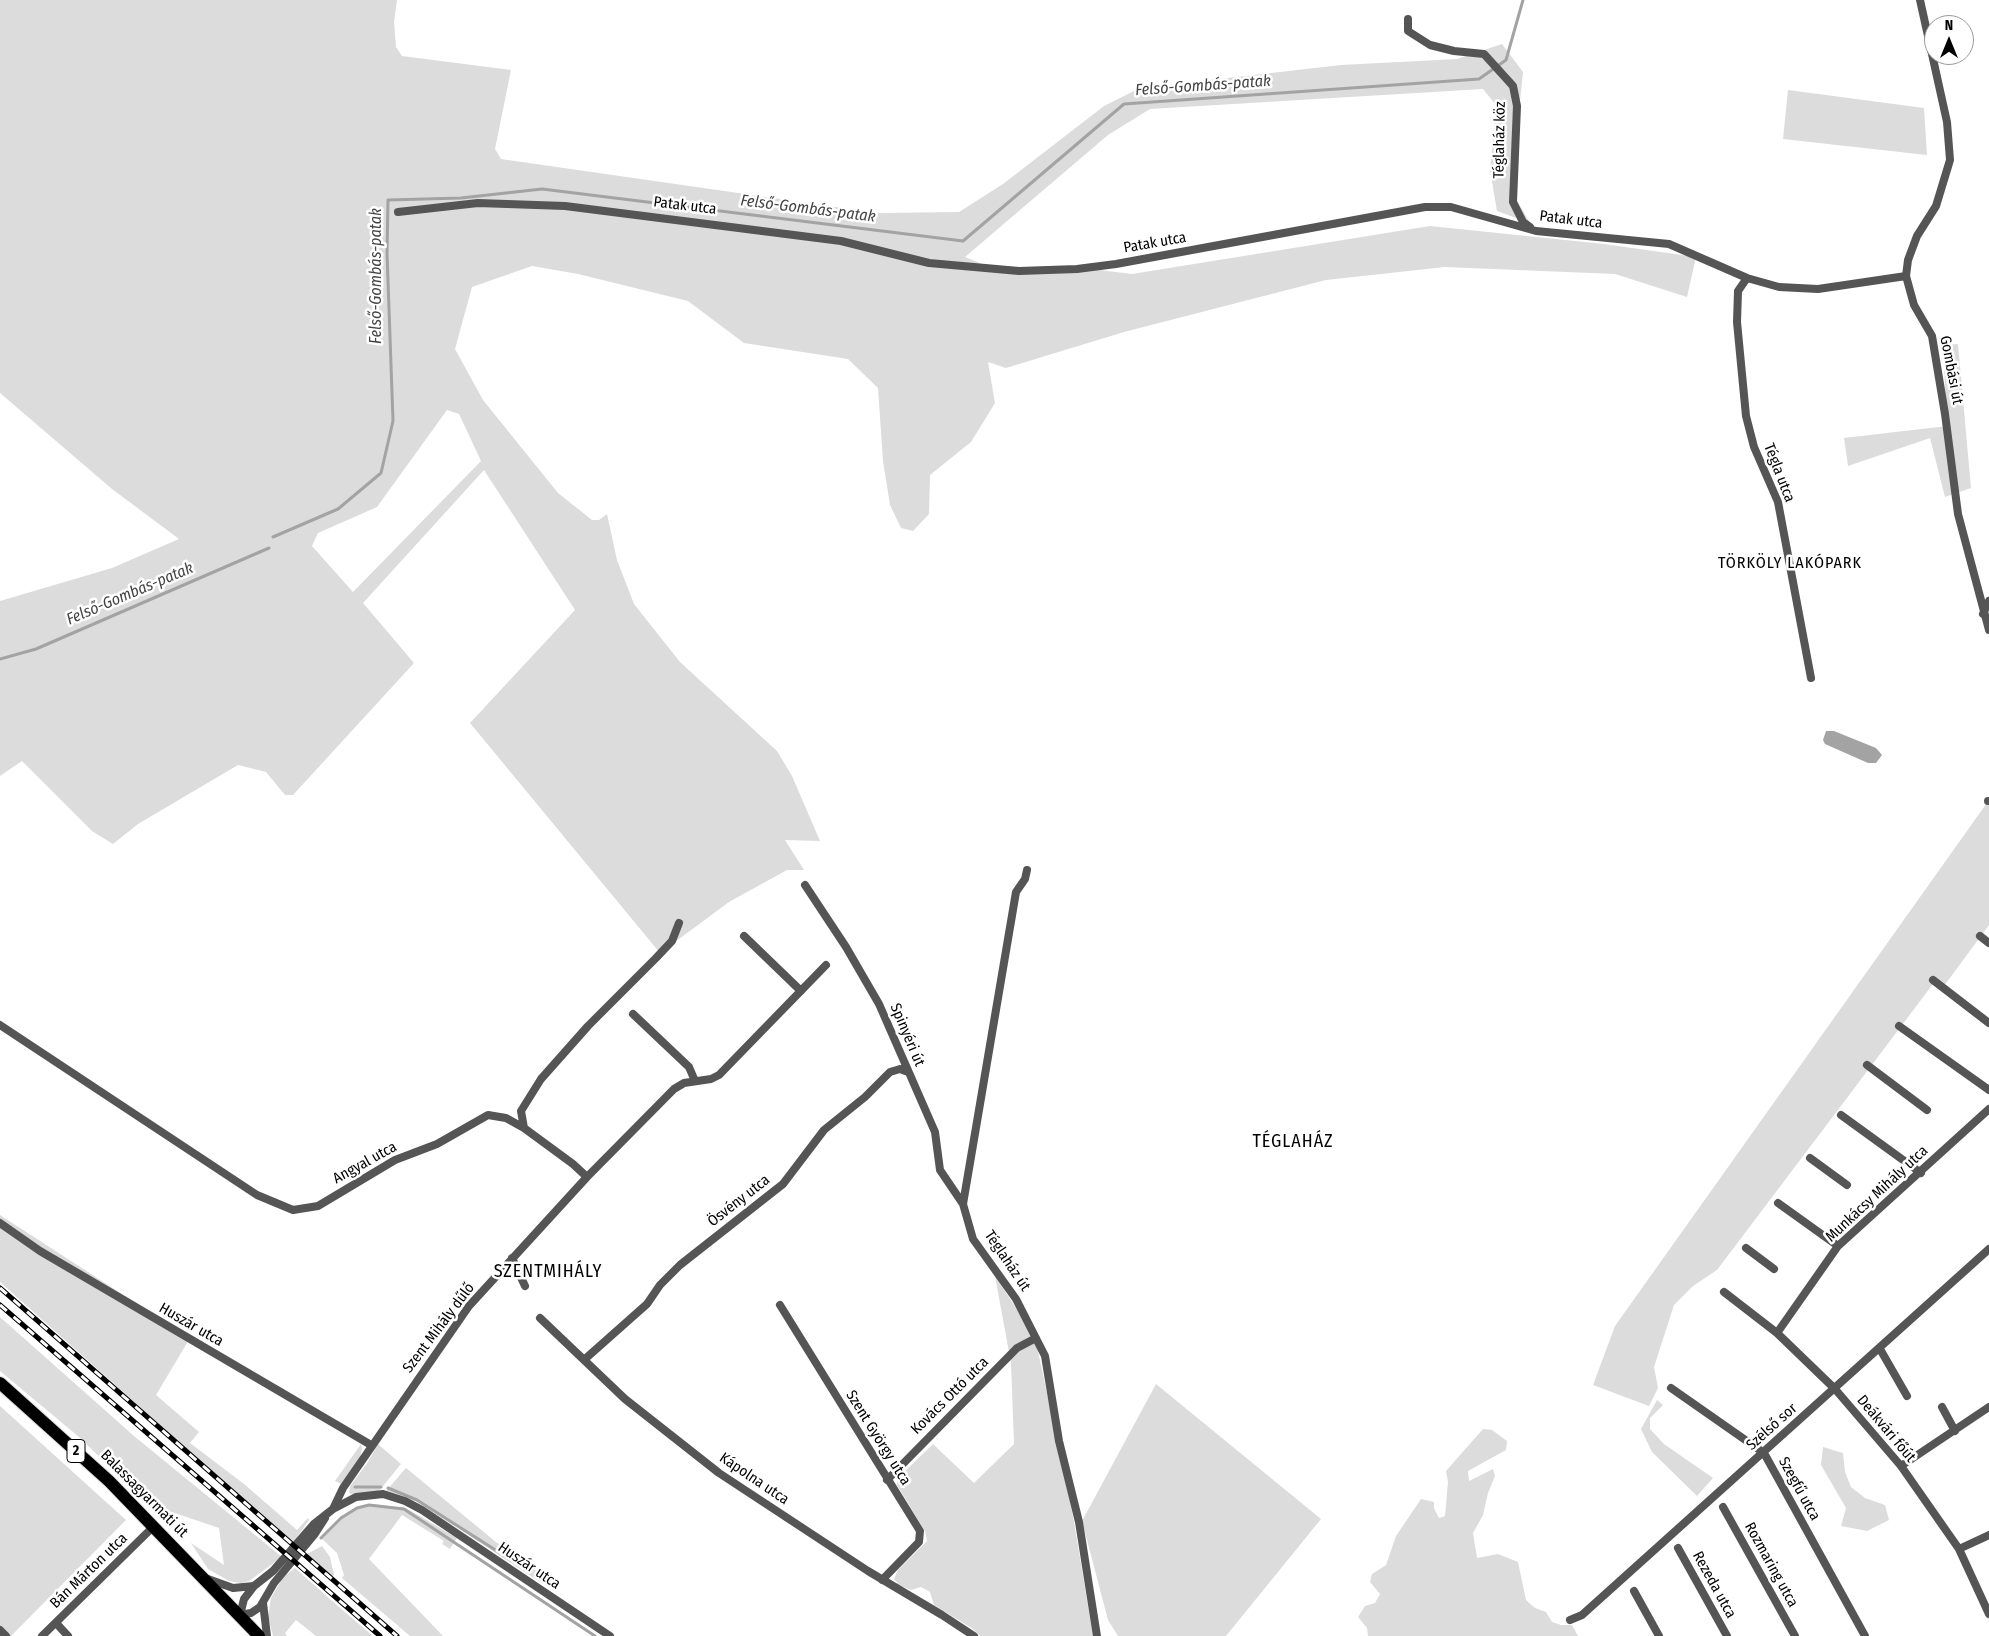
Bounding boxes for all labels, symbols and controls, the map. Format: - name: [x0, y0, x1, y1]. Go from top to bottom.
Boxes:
- north arrow: [1924, 15, 1974, 65]
- text: N: [1945, 17, 1953, 34]
- water label: Felső-Gombás-patak: [1135, 72, 1271, 100]
- street label: Téglaház köz: [1490, 101, 1510, 179]
- water label: Felső-Gombás-patak: [739, 191, 877, 227]
- street label: Patak utca: [653, 193, 717, 219]
- street label: Patak utca: [1539, 207, 1603, 233]
- water label: Felső-Gombás-patak: [367, 208, 387, 344]
- street label: Patak utca: [1122, 229, 1188, 257]
- street label: Gombási út: [1936, 334, 1966, 406]
- street label: Tégla utca: [1760, 441, 1798, 505]
- district label: TÖRKÖLY LAKÓPARK: [1716, 554, 1864, 574]
- water label: Felső-Gombás-patak: [64, 559, 196, 629]
- street label: Spinyéri út: [886, 1001, 928, 1069]
- district label: TÉGLAHÁZ: [1251, 1131, 1335, 1153]
- street label: Angyal utca: [330, 1138, 400, 1188]
- street label: Munkácsy Mihály utca: [1822, 1142, 1932, 1246]
- street label: Ösvény utca: [704, 1171, 774, 1231]
- street label: Téglaház út: [980, 1227, 1034, 1295]
- district label: SZENTMIHÁLY: [492, 1261, 604, 1283]
- street label: Szent Mihály dűlő: [399, 1279, 479, 1377]
- street label: Huszár utca: [156, 1299, 226, 1351]
- street label: Kovács Ottó utca: [907, 1353, 993, 1439]
- street label: Szent György utca: [842, 1387, 914, 1489]
- street label: Deákvári főút: [1853, 1392, 1919, 1466]
- street label: Szélső sor: [1743, 1400, 1801, 1454]
- road number: 2: [67, 1440, 85, 1462]
- street label: Balassagyarmati út: [97, 1447, 191, 1541]
- street label: Kápolna utca: [716, 1449, 792, 1509]
- street label: Szegfű utca: [1774, 1454, 1824, 1524]
- street label: Rozmaring utca: [1740, 1519, 1802, 1611]
- street label: Bán Márton utca: [47, 1530, 131, 1612]
- street label: Huszár utca: [494, 1539, 564, 1593]
- street label: Rezeda utca: [1688, 1548, 1740, 1622]

